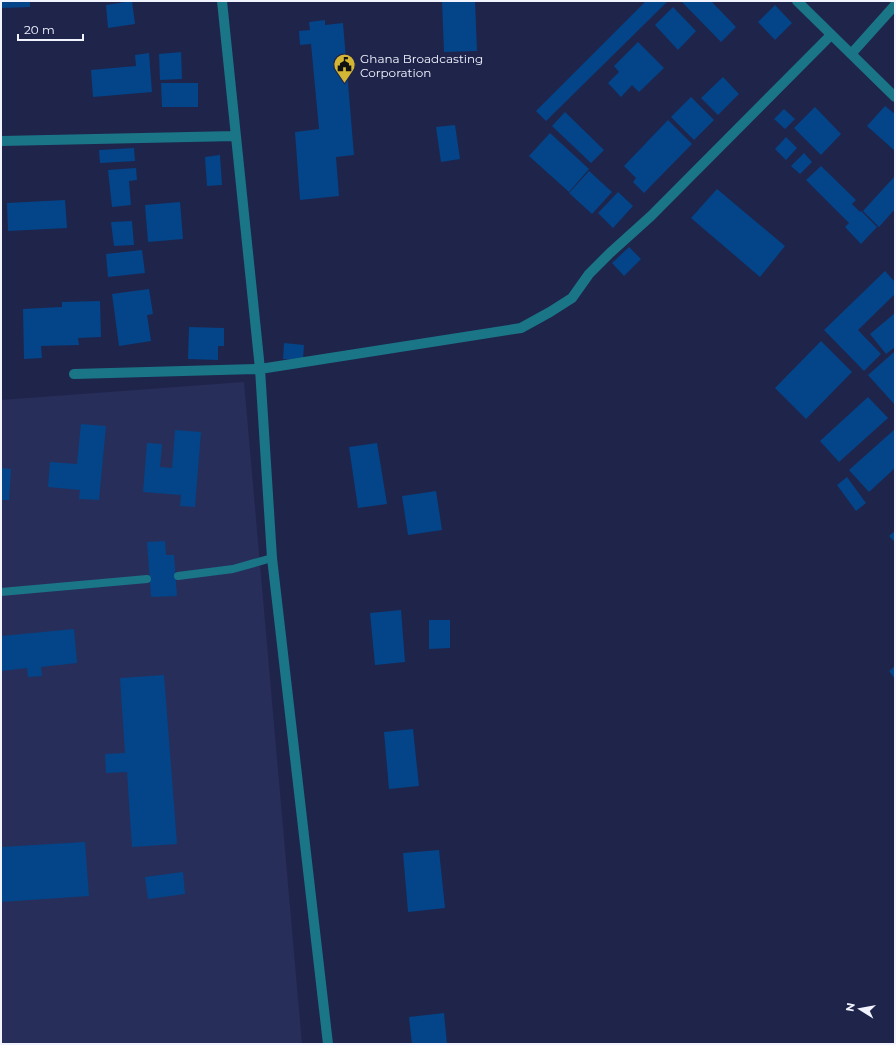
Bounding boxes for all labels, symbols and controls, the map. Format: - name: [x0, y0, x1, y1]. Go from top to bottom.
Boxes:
- scale bar: [18, 16, 83, 42]
- text: 20 m: [24, 22, 55, 37]
- place label: Ghana Broadcasting Corporation: [360, 51, 483, 80]
- public building icon: Ghana Broadcasting Corporation: [332, 52, 358, 85]
- north arrow: [840, 989, 880, 1029]
- text: N: [842, 1001, 858, 1013]

